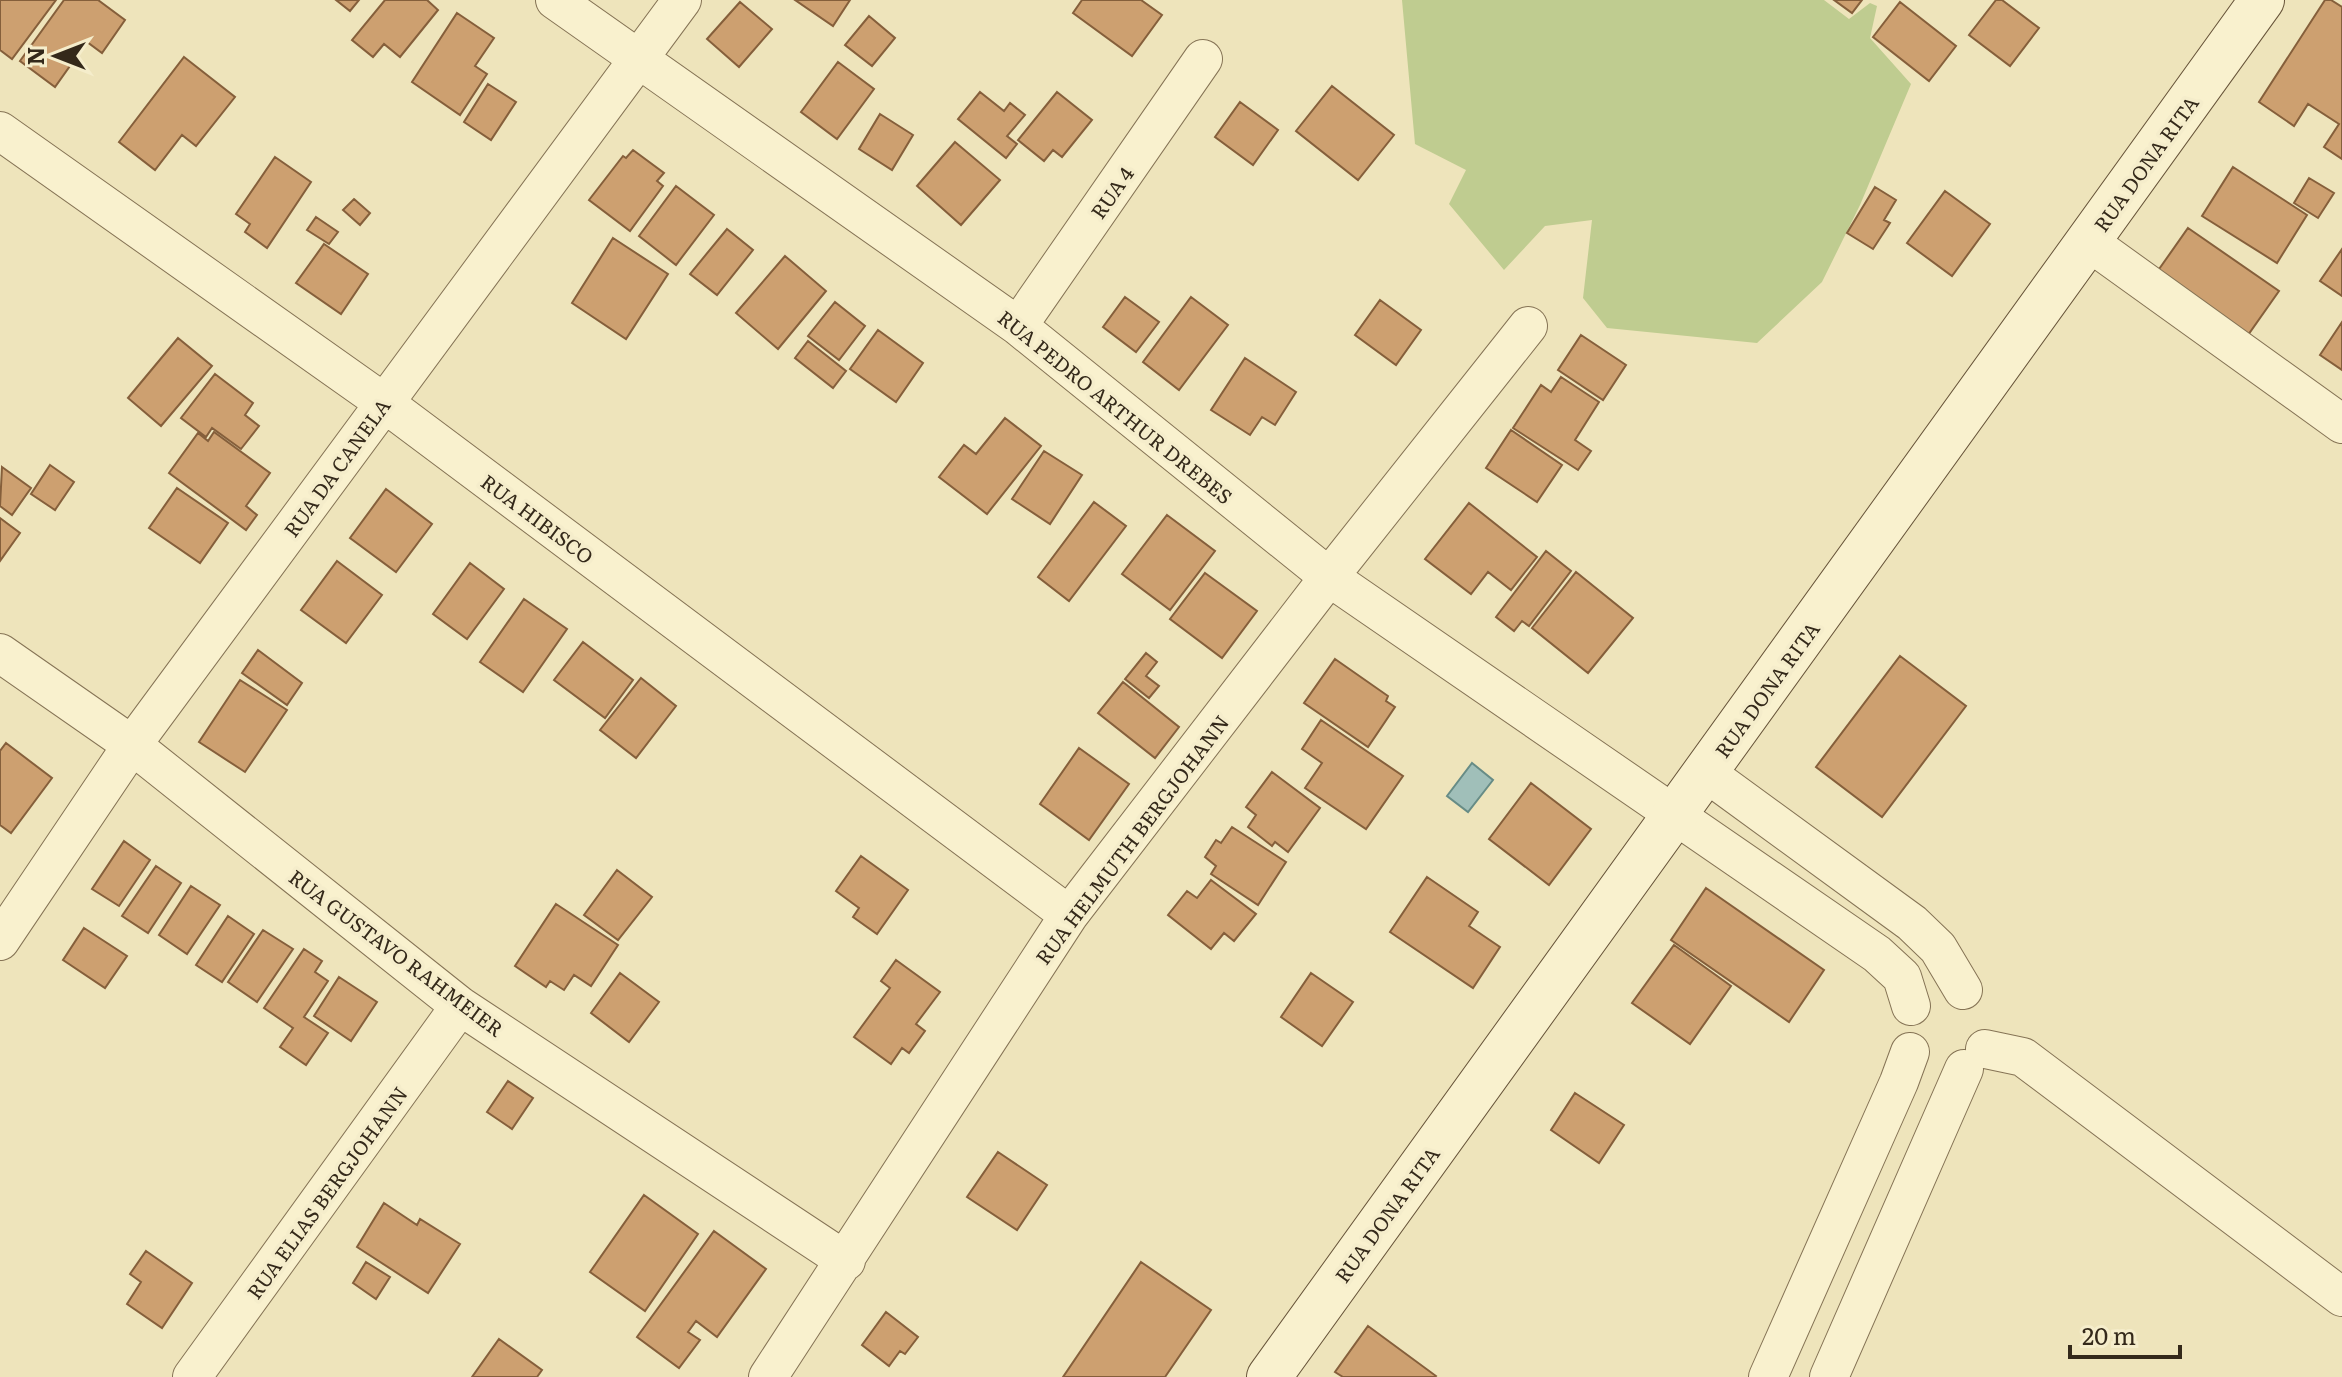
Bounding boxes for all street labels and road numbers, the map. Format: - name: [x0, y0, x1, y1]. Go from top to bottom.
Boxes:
- street label: RUA DONA RITA: [2085, 89, 2205, 237]
- street label: RUA 4: [1082, 160, 1140, 224]
- street label: RUA PEDRO ARTHUR DREBES: [992, 302, 1240, 510]
- street label: RUA DA CANELA: [275, 391, 397, 543]
- street label: RUA HIBISCO: [475, 466, 601, 570]
- street label: RUA DONA RITA: [1706, 615, 1826, 763]
- street label: RUA HELMUTH BERGJOHANN: [1027, 708, 1235, 970]
- street label: RUA GUSTAVO RAHMEIER: [283, 861, 511, 1043]
- street label: RUA ELIAS BERGJOHANN: [238, 1079, 414, 1305]
- street label: RUA DONA RITA: [1326, 1140, 1446, 1288]

